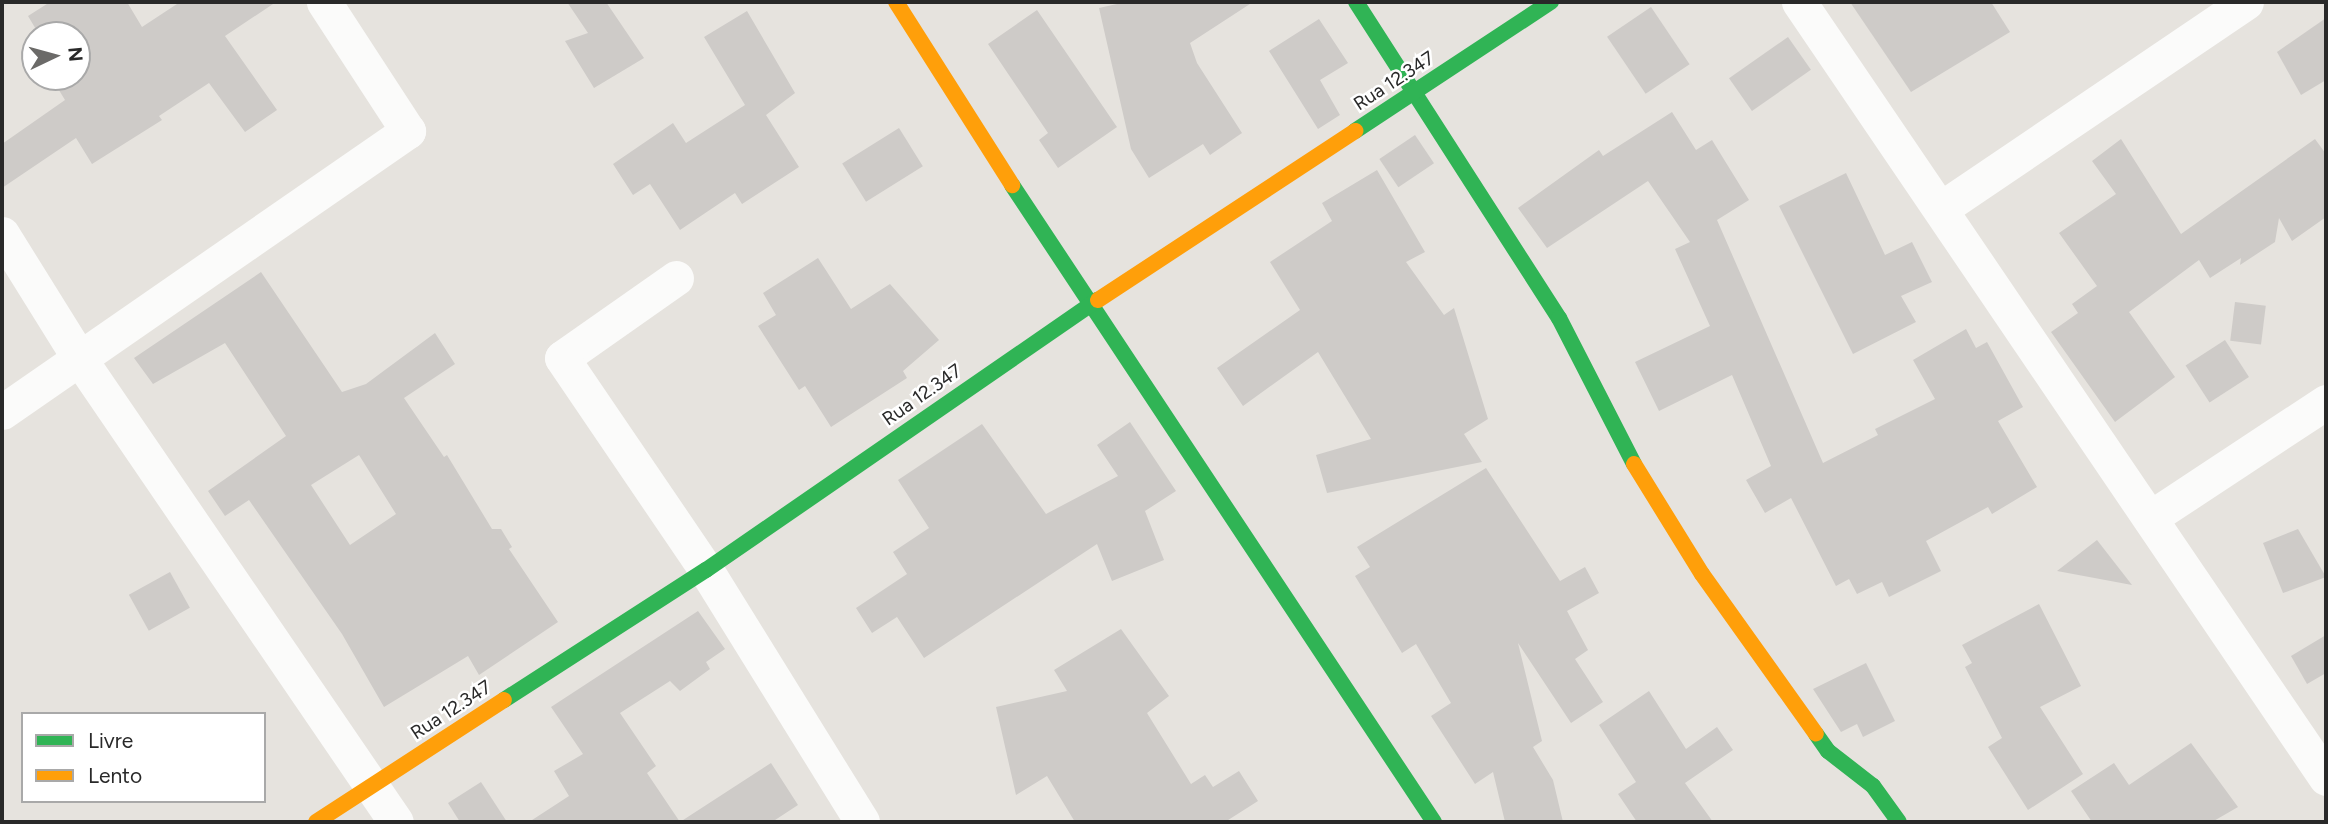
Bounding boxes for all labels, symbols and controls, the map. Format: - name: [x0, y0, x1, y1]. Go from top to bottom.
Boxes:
- north arrow: [21, 21, 91, 91]
- text: N: [63, 46, 88, 63]
- street label: Rua 12.347: [1349, 46, 1439, 116]
- street label: Rua 12.347: [878, 359, 966, 431]
- street label: Rua 12.347: [406, 675, 496, 745]
- legend: [21, 712, 266, 803]
- text: Livre: [88, 728, 133, 753]
- text: Lento: [88, 763, 142, 788]

